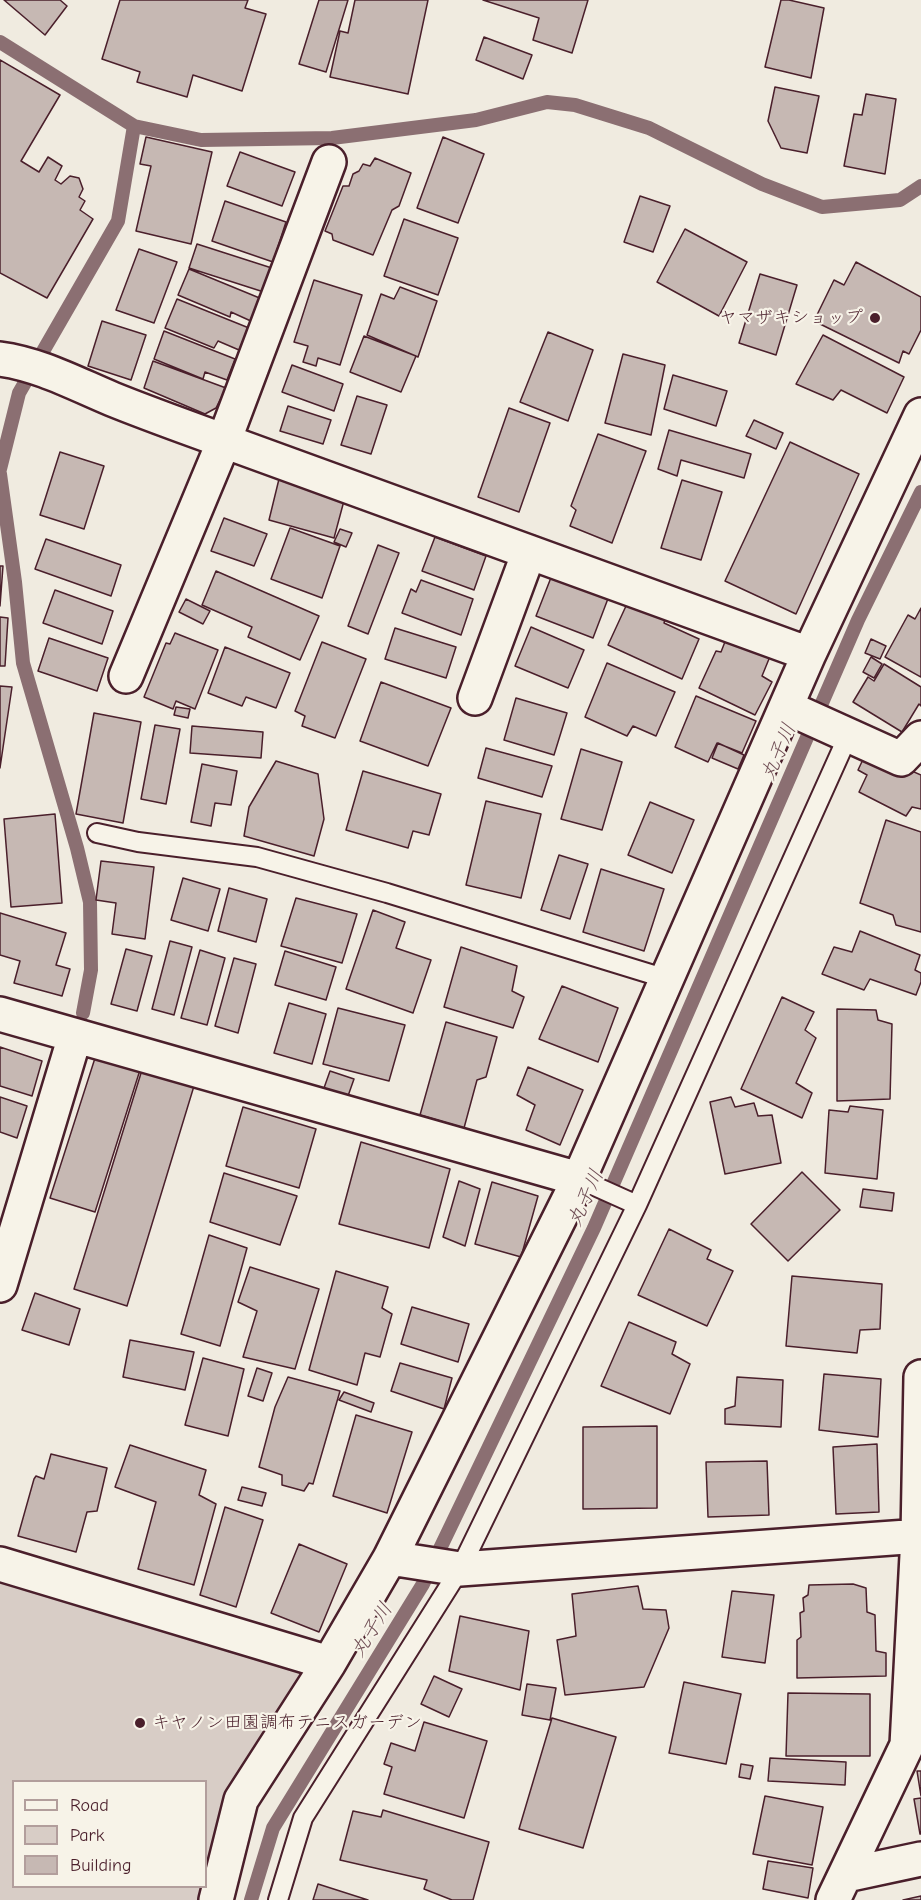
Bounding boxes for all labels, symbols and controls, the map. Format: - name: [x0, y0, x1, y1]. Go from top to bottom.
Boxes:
- place label: ヤマザキショップ: [719, 307, 863, 329]
- marker: ヤマザキショップ: [868, 311, 882, 325]
- water label: 丸子川: [756, 720, 802, 784]
- water label: 丸子川: [563, 1166, 609, 1230]
- water label: 丸子川: [346, 1598, 398, 1662]
- place label: キヤノン田園調布テニスガーデン: [152, 1712, 422, 1734]
- marker: キヤノン田園調布テニスガーデン: [133, 1716, 147, 1730]
- legend: [12, 1780, 207, 1888]
- text: Road: [70, 1795, 109, 1816]
- text: Park: [70, 1825, 104, 1846]
- text: Building: [70, 1855, 132, 1876]

